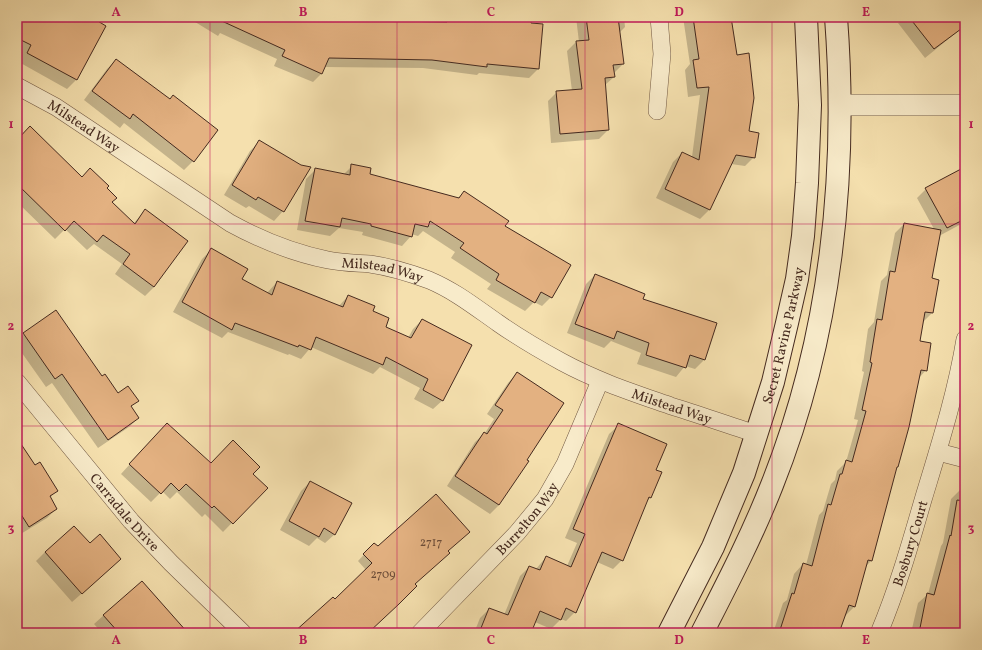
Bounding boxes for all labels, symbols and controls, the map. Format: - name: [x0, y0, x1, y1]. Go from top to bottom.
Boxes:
- text: A: [111, 4, 121, 22]
- text: B: [299, 4, 308, 22]
- text: C: [487, 4, 495, 22]
- text: D: [674, 4, 684, 22]
- text: E: [862, 4, 870, 22]
- street label: Milstead Way: [44, 96, 124, 158]
- text: 1: [8, 116, 14, 134]
- text: 1: [968, 116, 974, 134]
- street label: Milstead Way: [341, 254, 426, 288]
- street label: Secret Ravine Parkway: [759, 266, 810, 407]
- text: 2: [8, 318, 15, 336]
- text: 2: [968, 318, 975, 336]
- street label: Milstead Way: [629, 385, 714, 430]
- street label: Carradale Drive: [85, 470, 163, 556]
- street label: Burrelton Way: [492, 479, 564, 560]
- street label: Bosbury Court: [889, 498, 933, 589]
- text: 3: [8, 520, 15, 538]
- text: 3: [968, 520, 975, 538]
- house number: 2717: [420, 535, 442, 551]
- house number: 2709: [370, 567, 396, 583]
- text: A: [111, 632, 121, 650]
- text: B: [299, 632, 308, 650]
- text: C: [487, 632, 495, 650]
- text: D: [674, 632, 684, 650]
- text: E: [862, 632, 870, 650]

